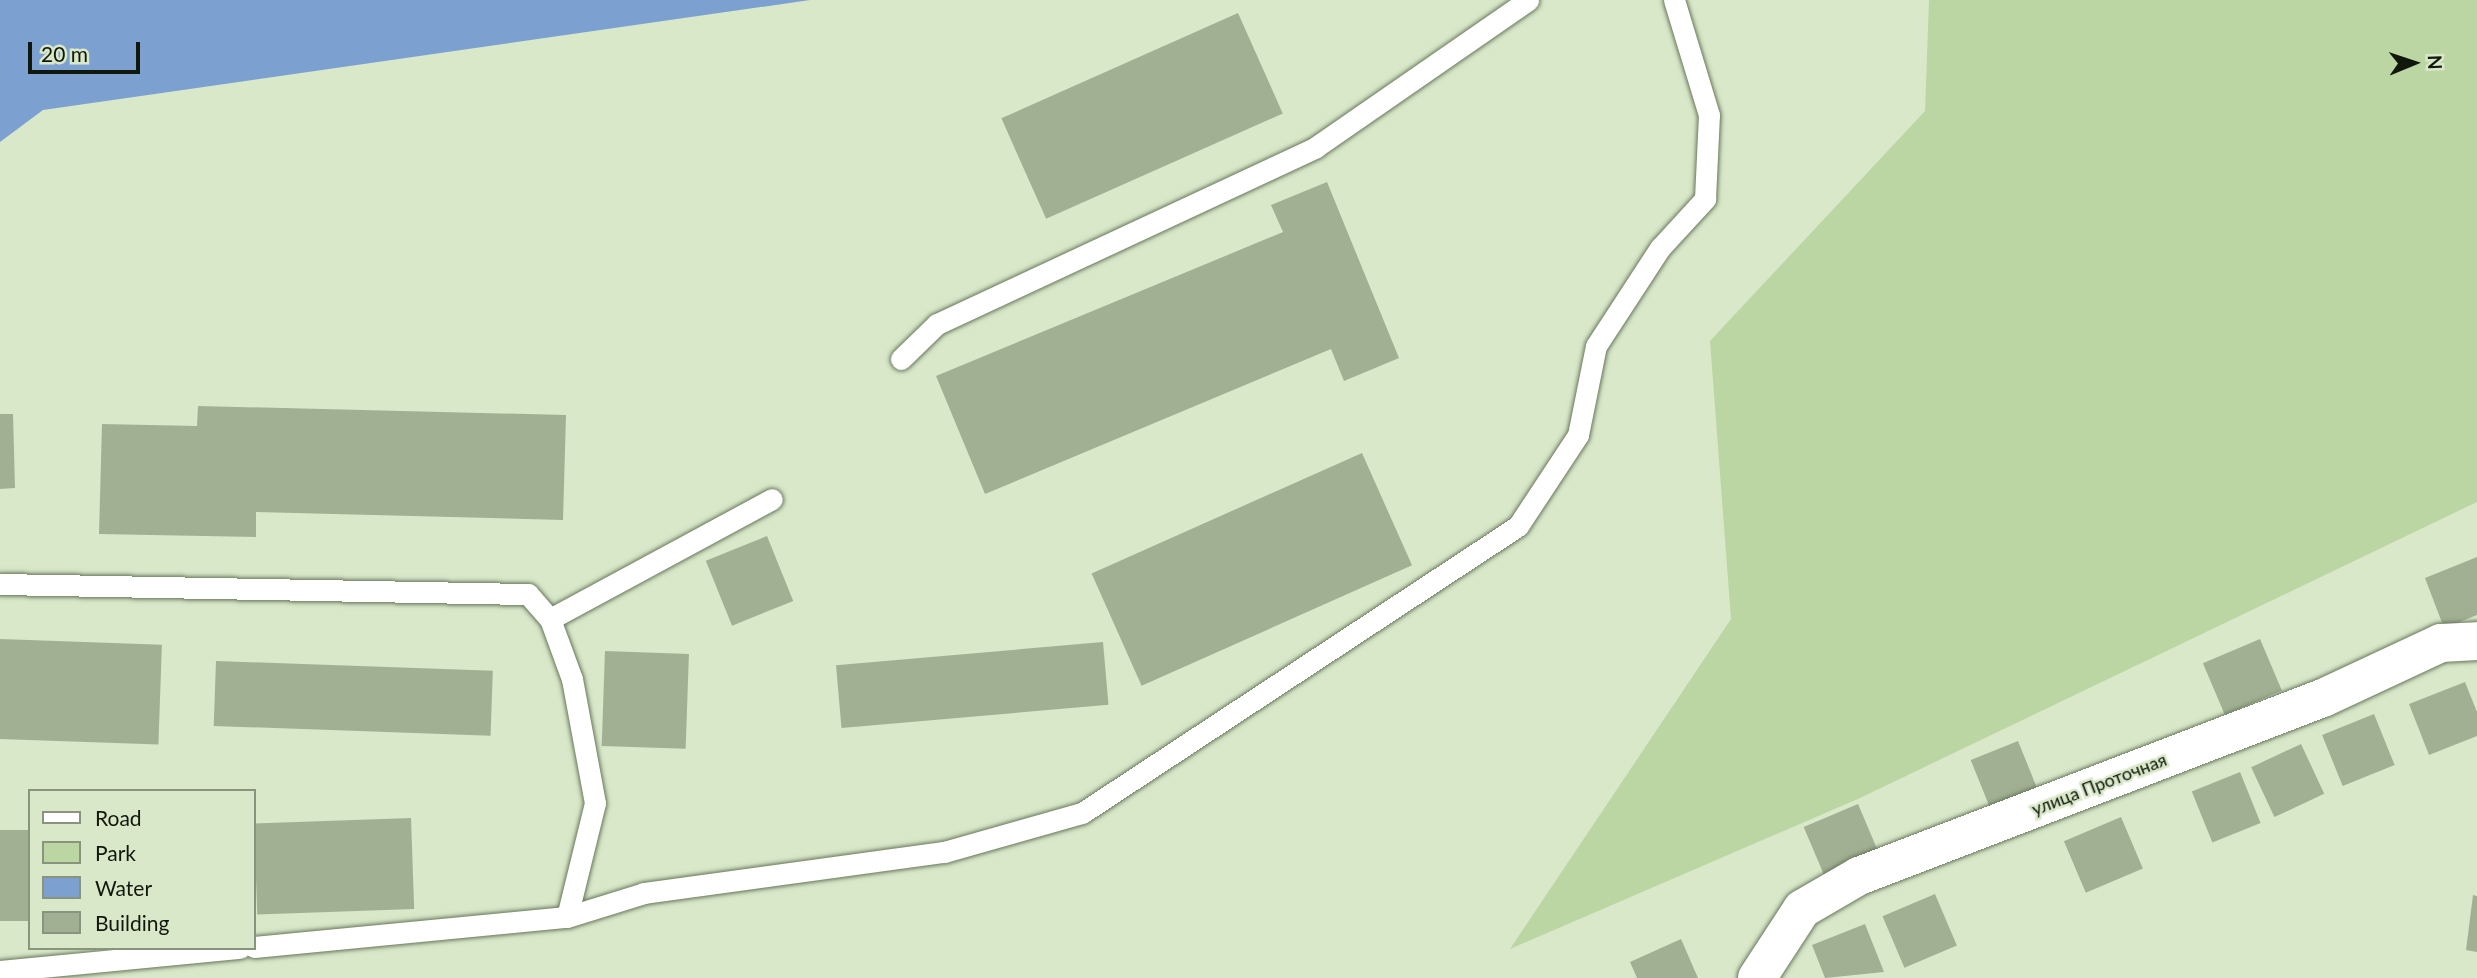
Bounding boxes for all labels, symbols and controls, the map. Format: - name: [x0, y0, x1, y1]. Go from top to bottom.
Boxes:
- scale bar: [32, 28, 144, 72]
- north arrow: [2379, 28, 2449, 98]
- text: 20 m: [41, 41, 88, 66]
- text: N: [2424, 55, 2447, 70]
- street label: улица Проточная: [2028, 748, 2170, 820]
- legend: [28, 789, 256, 950]
- text: Road: [95, 805, 142, 830]
- text: Park: [95, 840, 136, 865]
- text: Water: [95, 875, 152, 900]
- text: Building: [95, 910, 170, 935]

